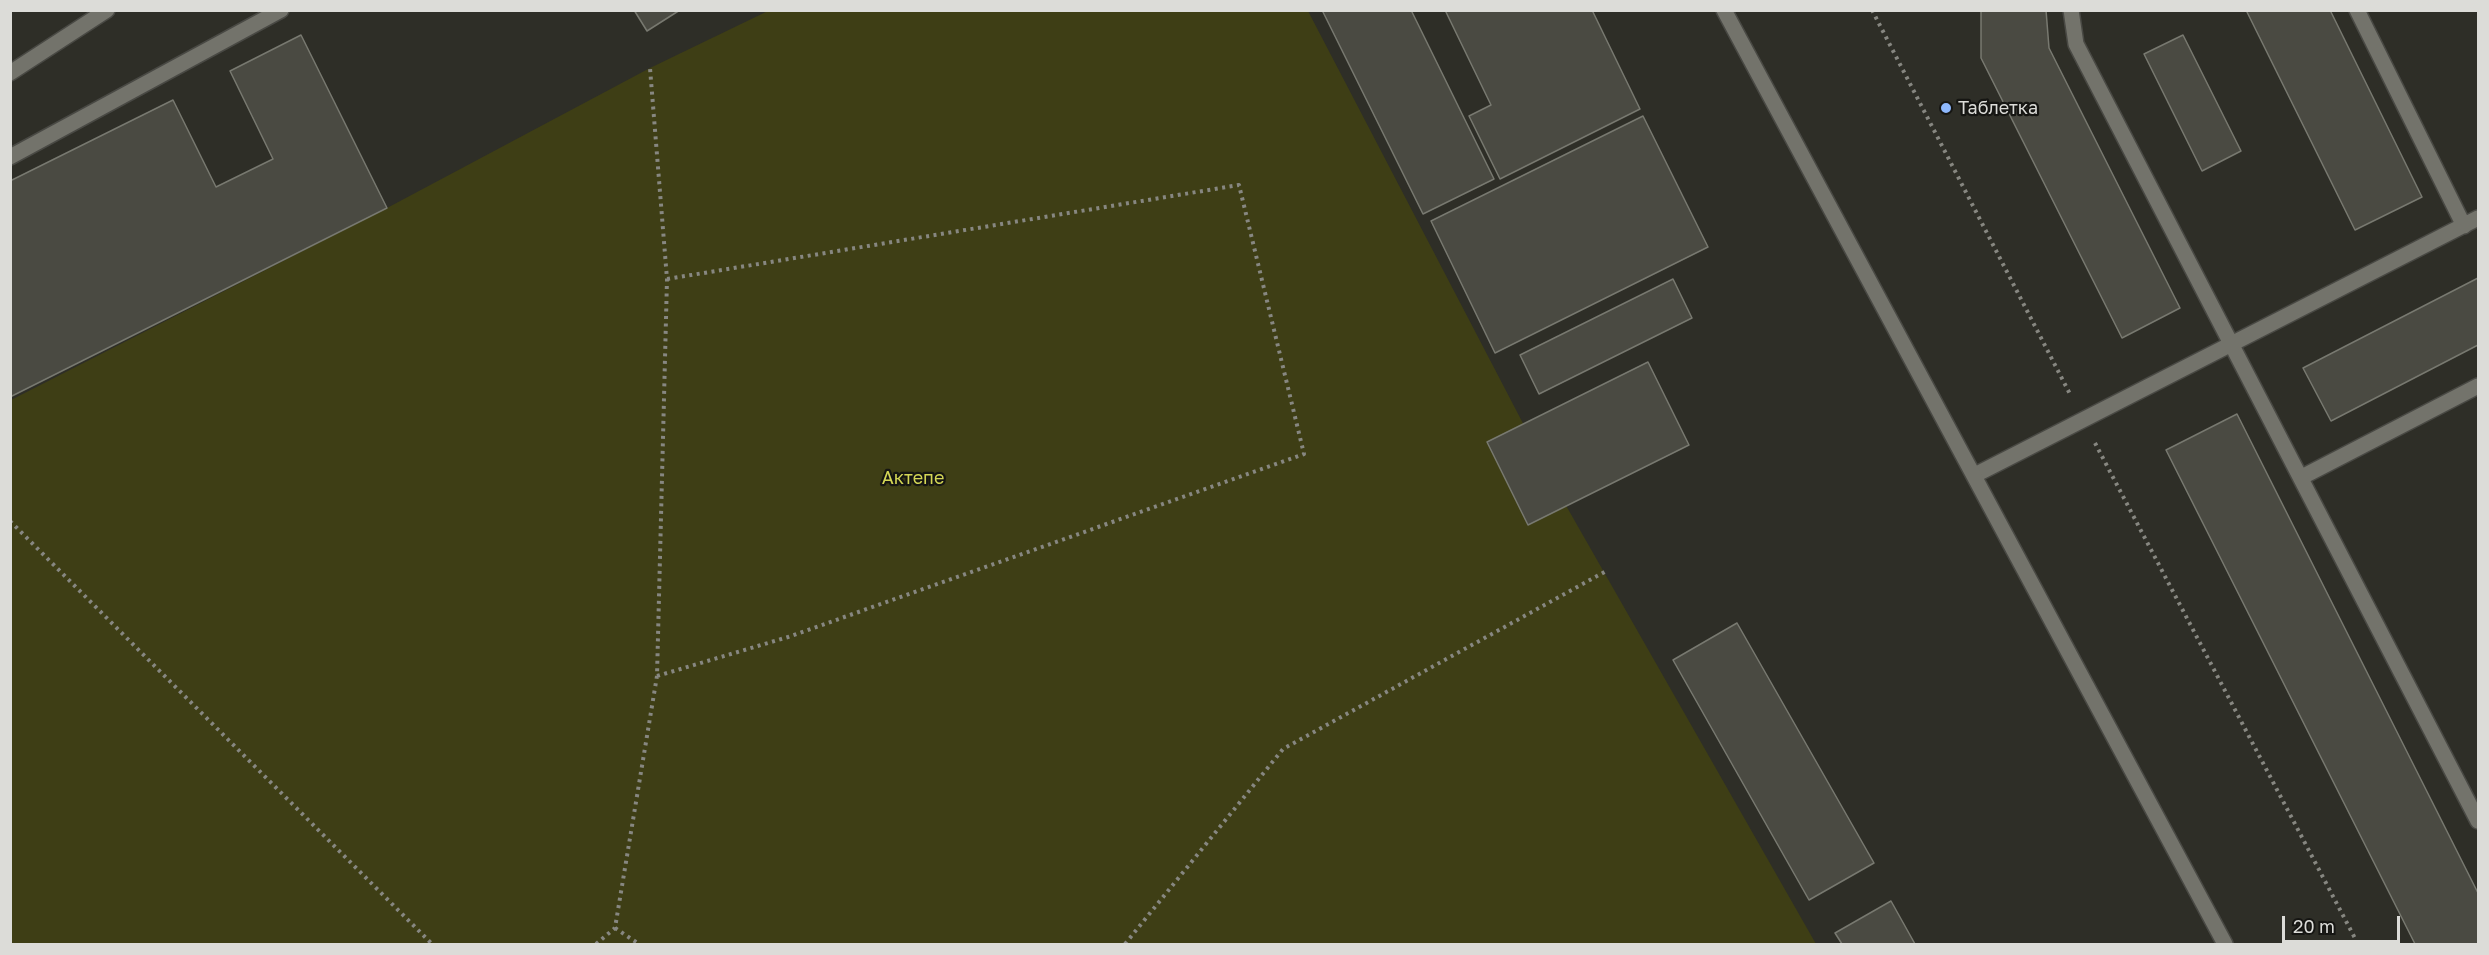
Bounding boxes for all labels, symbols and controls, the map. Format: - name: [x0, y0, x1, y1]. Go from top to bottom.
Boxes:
- place label: Таблетка: [1958, 97, 2038, 119]
- marker: Таблетка: [1939, 101, 1953, 115]
- park label: Актепе: [882, 467, 944, 489]
- scale bar: [2285, 904, 2404, 942]
- text: 20 m: [2293, 915, 2335, 937]

